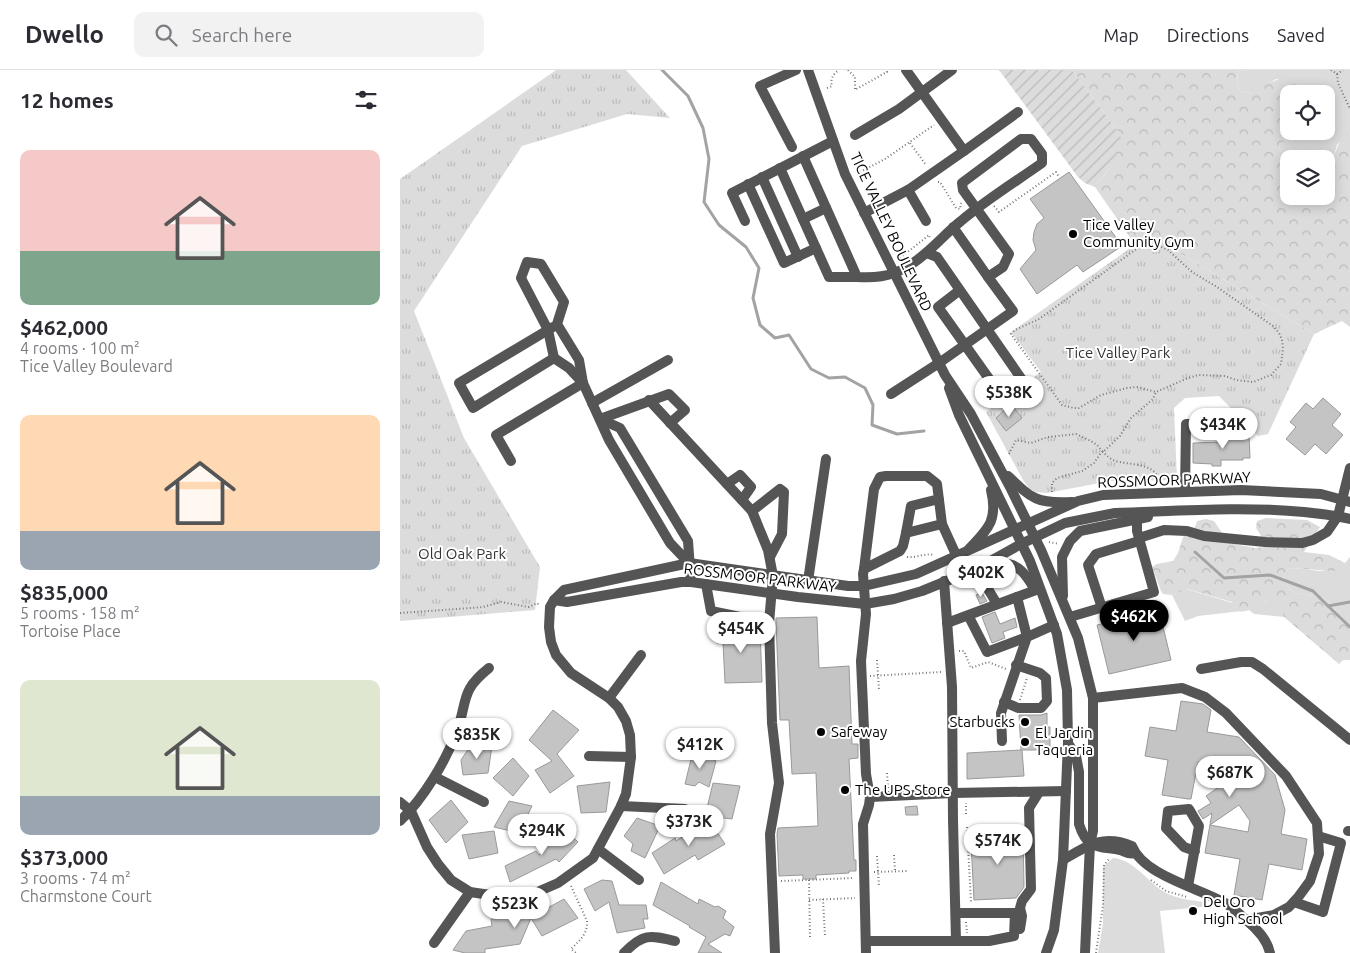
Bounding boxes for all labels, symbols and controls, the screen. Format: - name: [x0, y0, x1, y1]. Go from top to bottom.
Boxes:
- search box: [134, 12, 484, 57]
- text: Dwello: [25, 21, 104, 48]
- icon: search: [152, 21, 180, 49]
- text: Search here: [192, 24, 292, 46]
- text: Map: [1103, 25, 1139, 45]
- text: Directions: [1167, 25, 1249, 45]
- text: Saved: [1277, 25, 1325, 45]
- map controls: [1280, 85, 1335, 205]
- button: locate: [1280, 85, 1335, 140]
- icon: filters: [352, 86, 380, 114]
- text: 12 homes: [20, 88, 114, 112]
- street label: TICE VALLEY BOULEVARD: [847, 150, 936, 314]
- button: layers: [1280, 150, 1335, 205]
- icon: home: [155, 183, 245, 273]
- place label: Tice Valley Community Gym: [1083, 216, 1194, 250]
- marker: Tice Valley Community Gym: [1067, 228, 1079, 240]
- text: $462,000: [20, 315, 108, 339]
- text: 4 rooms · 100 m²: [20, 339, 140, 357]
- park label: Tice Valley Park: [1066, 344, 1171, 361]
- text: Tice Valley Boulevard: [20, 357, 173, 375]
- pin: $538K: [974, 376, 1044, 418]
- text: $538K: [986, 383, 1032, 401]
- pin: $434K: [1188, 408, 1258, 450]
- text: $434K: [1200, 415, 1246, 433]
- icon: home: [155, 448, 245, 538]
- street label: ROSSMOOR PARKWAY: [1097, 468, 1251, 491]
- park label: Old Oak Park: [418, 545, 506, 562]
- pin: $402K: [946, 556, 1016, 598]
- street label: ROSSMOOR PARKWAY: [683, 560, 838, 595]
- text: $402K: [958, 563, 1004, 581]
- text: $835,000: [20, 580, 108, 604]
- pin: $462K: [1099, 600, 1169, 642]
- text: 5 rooms · 158 m²: [20, 604, 140, 622]
- text: $462K: [1111, 607, 1157, 625]
- pin: $454K: [706, 612, 776, 654]
- text: $454K: [718, 619, 764, 637]
- text: Tortoise Place: [20, 622, 121, 640]
- icon: home: [155, 713, 245, 803]
- place label: Starbucks: [949, 713, 1015, 730]
- marker: Starbucks: [1019, 716, 1031, 728]
- pin: $835K: [442, 718, 512, 760]
- place label: Safeway: [831, 723, 887, 740]
- place label: El Jardin Taqueria: [1035, 724, 1093, 758]
- text: $835K: [454, 725, 500, 743]
- marker: Safeway: [815, 726, 827, 738]
- pin: $412K: [665, 728, 735, 770]
- text: $412K: [677, 735, 723, 753]
- marker: El Jardin Taqueria: [1019, 736, 1031, 748]
- pin: $687K: [1195, 756, 1265, 798]
- text: $687K: [1207, 763, 1253, 781]
- place label: The UPS Store: [855, 781, 951, 798]
- marker: The UPS Store: [839, 784, 851, 796]
- pin: $373K: [654, 804, 724, 847]
- text: $373K: [666, 812, 712, 830]
- pin: $294K: [507, 814, 577, 856]
- text: $294K: [519, 821, 565, 839]
- pin: $574K: [963, 824, 1033, 866]
- text: $574K: [975, 831, 1021, 849]
- text: $373,000: [20, 845, 108, 869]
- text: 3 rooms · 74 m²: [20, 869, 131, 887]
- pin: $523K: [480, 886, 550, 929]
- text: Charmstone Court: [20, 887, 152, 905]
- place label: Del Oro High School: [1203, 893, 1283, 927]
- text: $523K: [492, 894, 538, 912]
- marker: Del Oro High School: [1187, 905, 1199, 917]

